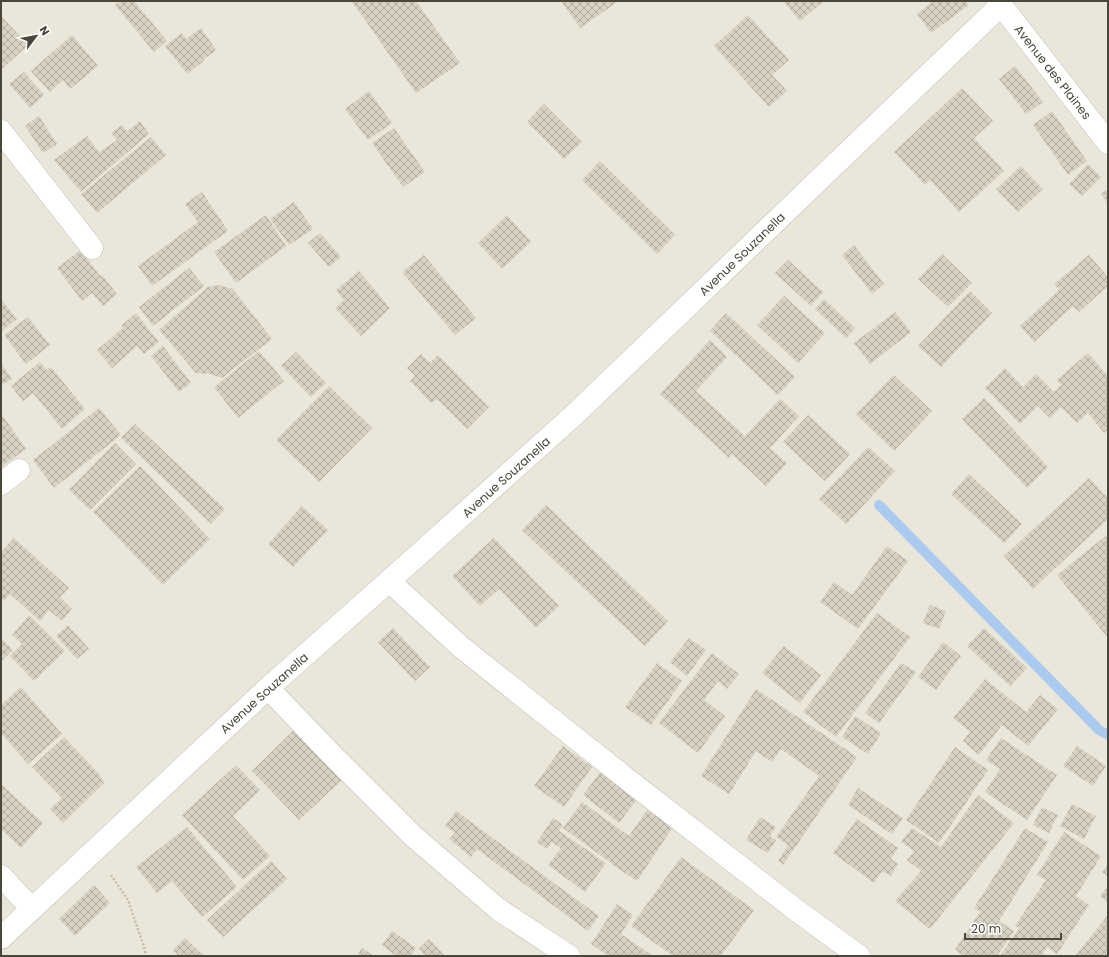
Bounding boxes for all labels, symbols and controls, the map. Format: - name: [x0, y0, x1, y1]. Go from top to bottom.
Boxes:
- north arrow: [16, 16, 56, 56]
- street label: Avenue des Plaines: [1011, 21, 1095, 123]
- text: N: [36, 23, 53, 38]
- street label: Avenue Souzanella: [695, 209, 789, 299]
- street label: Avenue Souzanella: [458, 433, 554, 521]
- street label: Avenue Souzanella: [216, 649, 312, 737]
- scale bar: [965, 915, 1061, 941]
- text: 20 m: [971, 920, 1001, 937]

